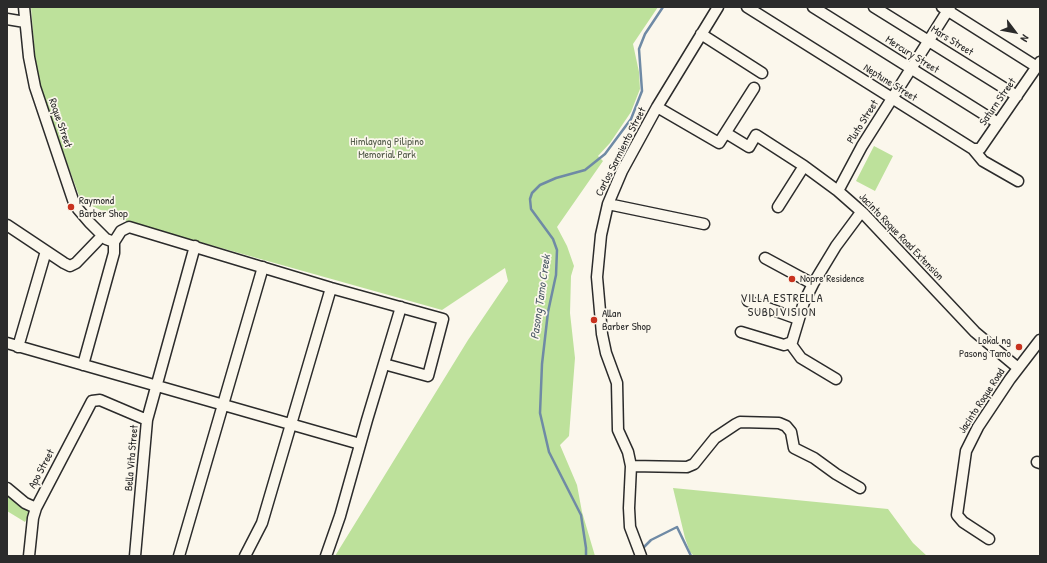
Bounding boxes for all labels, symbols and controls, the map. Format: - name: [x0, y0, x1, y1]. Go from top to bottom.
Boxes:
- north arrow: [995, 12, 1035, 52]
- street label: Mars Street: [928, 23, 976, 59]
- text: N: [1018, 32, 1033, 45]
- street label: Mercury Street: [883, 33, 941, 77]
- street label: Neptune Street: [861, 61, 919, 105]
- street label: Saturn Street: [977, 76, 1019, 128]
- street label: Roque Street: [45, 97, 75, 149]
- street label: Pluto Street: [844, 98, 882, 146]
- street label: Carlos Sarmiento Street: [593, 105, 649, 199]
- park label: Himlayang Pilipino Memorial Park: [350, 135, 424, 161]
- street label: Jacinto Roque Road Extension: [856, 191, 946, 283]
- place label: Raymond Barber Shop: [79, 194, 128, 220]
- marker: Raymond Barber Shop: [66, 202, 76, 212]
- water label: Pasong Tamo Creek: [528, 254, 554, 340]
- place label: Nopre Residence: [800, 272, 864, 286]
- marker: Nopre Residence: [787, 274, 797, 284]
- district label: VILLA ESTRELLA SUBDIVISION: [740, 292, 824, 320]
- place label: Allan Barber Shop: [602, 307, 651, 333]
- marker: Allan Barber Shop: [589, 315, 599, 325]
- place label: Lokal ng Pasong Tamo: [959, 334, 1011, 360]
- marker: Lokal ng Pasong Tamo: [1014, 342, 1024, 352]
- street label: Jacinto Roque Road: [956, 366, 1008, 436]
- street label: Bella Vita Street: [123, 424, 141, 492]
- street label: Apo Street: [26, 447, 58, 491]

